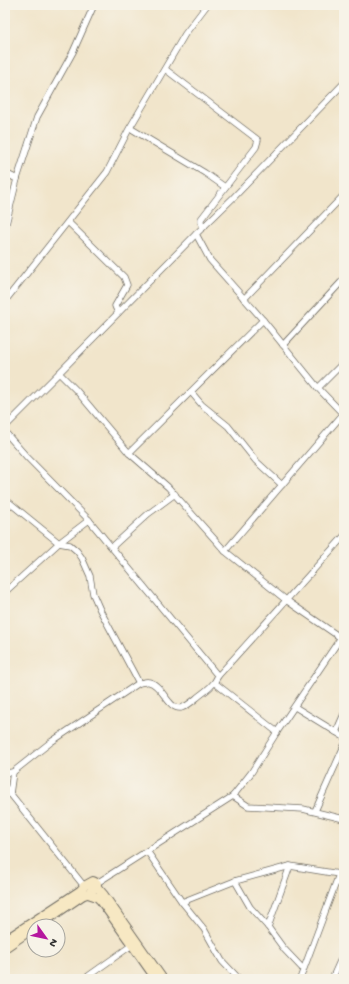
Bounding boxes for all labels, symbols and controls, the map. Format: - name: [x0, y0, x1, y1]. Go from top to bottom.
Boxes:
- north arrow: [26, 918, 66, 958]
- text: N: [46, 936, 60, 949]

